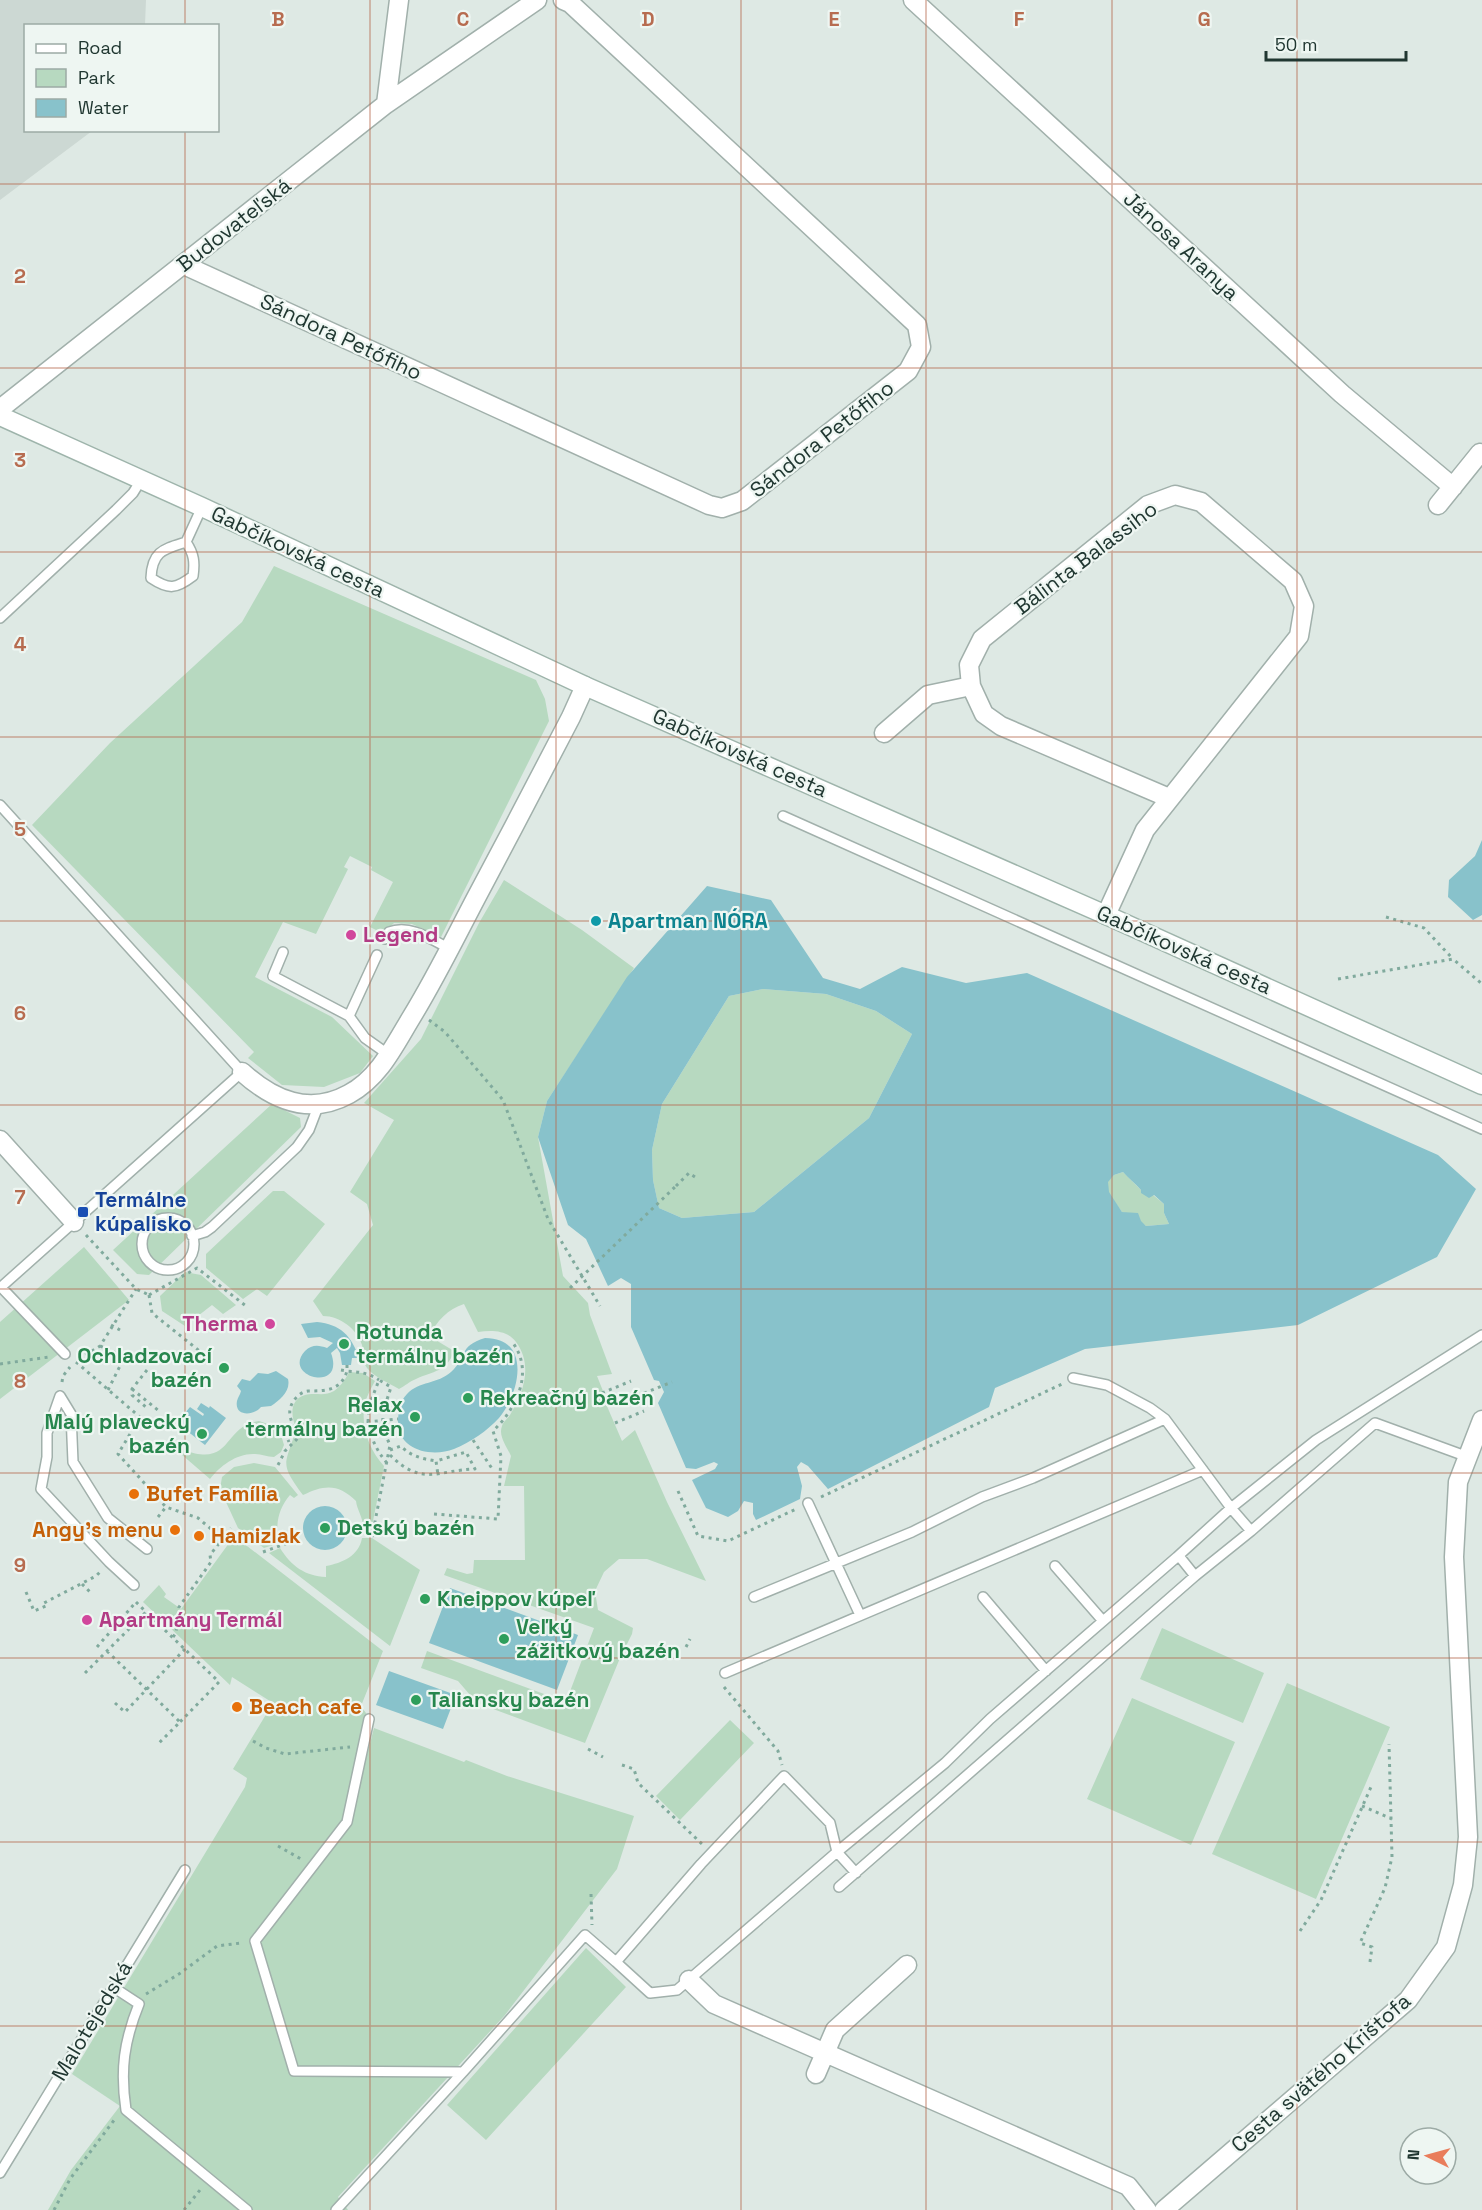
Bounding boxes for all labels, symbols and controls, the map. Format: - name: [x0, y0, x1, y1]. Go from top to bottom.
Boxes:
- text: B: [271, 6, 285, 32]
- text: C: [457, 6, 470, 32]
- text: D: [641, 6, 655, 32]
- text: E: [828, 6, 840, 32]
- text: F: [1014, 6, 1025, 32]
- text: G: [1197, 6, 1211, 32]
- legend: [24, 24, 219, 132]
- scale bar: [1266, 24, 1406, 62]
- text: 50 m: [1275, 33, 1317, 56]
- text: Road: [78, 36, 122, 59]
- text: Park: [78, 66, 116, 89]
- text: Water: [78, 96, 129, 119]
- street label: Budovateľská: [171, 172, 296, 278]
- street label: Jánosa Aranya: [1118, 185, 1245, 306]
- text: 2: [14, 263, 26, 289]
- street label: Sándora Petőfiho: [256, 287, 426, 386]
- street label: Sándora Petőfiho: [744, 374, 899, 503]
- text: 3: [14, 447, 26, 473]
- street label: Bálinta Balassiho: [1009, 495, 1163, 620]
- street label: Gabčíkovská cesta: [207, 499, 389, 604]
- text: 4: [14, 631, 27, 657]
- street label: Gabčíkovská cesta: [649, 702, 832, 803]
- text: 5: [14, 816, 26, 842]
- street label: Gabčíkovská cesta: [1093, 899, 1276, 1000]
- place label: Apartman NÓRA: [608, 907, 768, 934]
- marker: Apartman NÓRA: [589, 914, 603, 928]
- place label: Legend: [363, 921, 438, 948]
- marker: Legend: [344, 928, 358, 942]
- text: 6: [14, 1000, 26, 1026]
- text: 7: [14, 1184, 26, 1210]
- place label: Termálne kúpalisko: [95, 1186, 192, 1237]
- marker: Termálne kúpalisko: [76, 1205, 90, 1219]
- place label: Therma: [182, 1310, 258, 1337]
- marker: Therma: [263, 1317, 277, 1331]
- place label: Rotunda termálny bazén: [356, 1318, 514, 1369]
- marker: Rotunda termálny bazén: [337, 1337, 351, 1351]
- place label: Ochladzovací bazén: [77, 1342, 212, 1393]
- marker: Ochladzovací bazén: [217, 1361, 231, 1375]
- text: 8: [14, 1368, 26, 1394]
- place label: Rekreačný bazén: [480, 1384, 654, 1411]
- place label: Relax termálny bazén: [245, 1391, 403, 1442]
- marker: Rekreačný bazén: [461, 1391, 475, 1405]
- place label: Malý plavecký bazén: [45, 1408, 190, 1459]
- marker: Relax termálny bazén: [408, 1410, 422, 1424]
- marker: Malý plavecký bazén: [195, 1427, 209, 1441]
- place label: Bufet Família: [146, 1480, 278, 1507]
- marker: Bufet Família: [127, 1487, 141, 1501]
- place label: Detský bazén: [337, 1514, 475, 1541]
- place label: Angy's menu: [32, 1516, 163, 1543]
- marker: Detský bazén: [318, 1521, 332, 1535]
- place label: Hamizlak: [211, 1522, 301, 1549]
- marker: Angy's menu: [168, 1523, 182, 1537]
- marker: Hamizlak: [192, 1529, 206, 1543]
- text: 9: [14, 1552, 26, 1578]
- place label: Kneippov kúpeľ: [437, 1585, 595, 1612]
- marker: Kneippov kúpeľ: [418, 1592, 432, 1606]
- place label: Apartmány Termál: [99, 1606, 283, 1633]
- marker: Apartmány Termál: [80, 1613, 94, 1627]
- place label: Veľký zážitkový bazén: [516, 1613, 680, 1664]
- marker: Veľký zážitkový bazén: [497, 1632, 511, 1646]
- place label: Taliansky bazén: [428, 1686, 589, 1713]
- place label: Beach cafe: [249, 1693, 362, 1720]
- marker: Taliansky bazén: [409, 1693, 423, 1707]
- marker: Beach cafe: [230, 1700, 244, 1714]
- street label: Malotejedská: [45, 1956, 138, 2086]
- street label: Cesta svätého Krištofa: [1225, 1987, 1416, 2158]
- north arrow: [1398, 2126, 1458, 2186]
- text: N: [1403, 2148, 1424, 2161]

